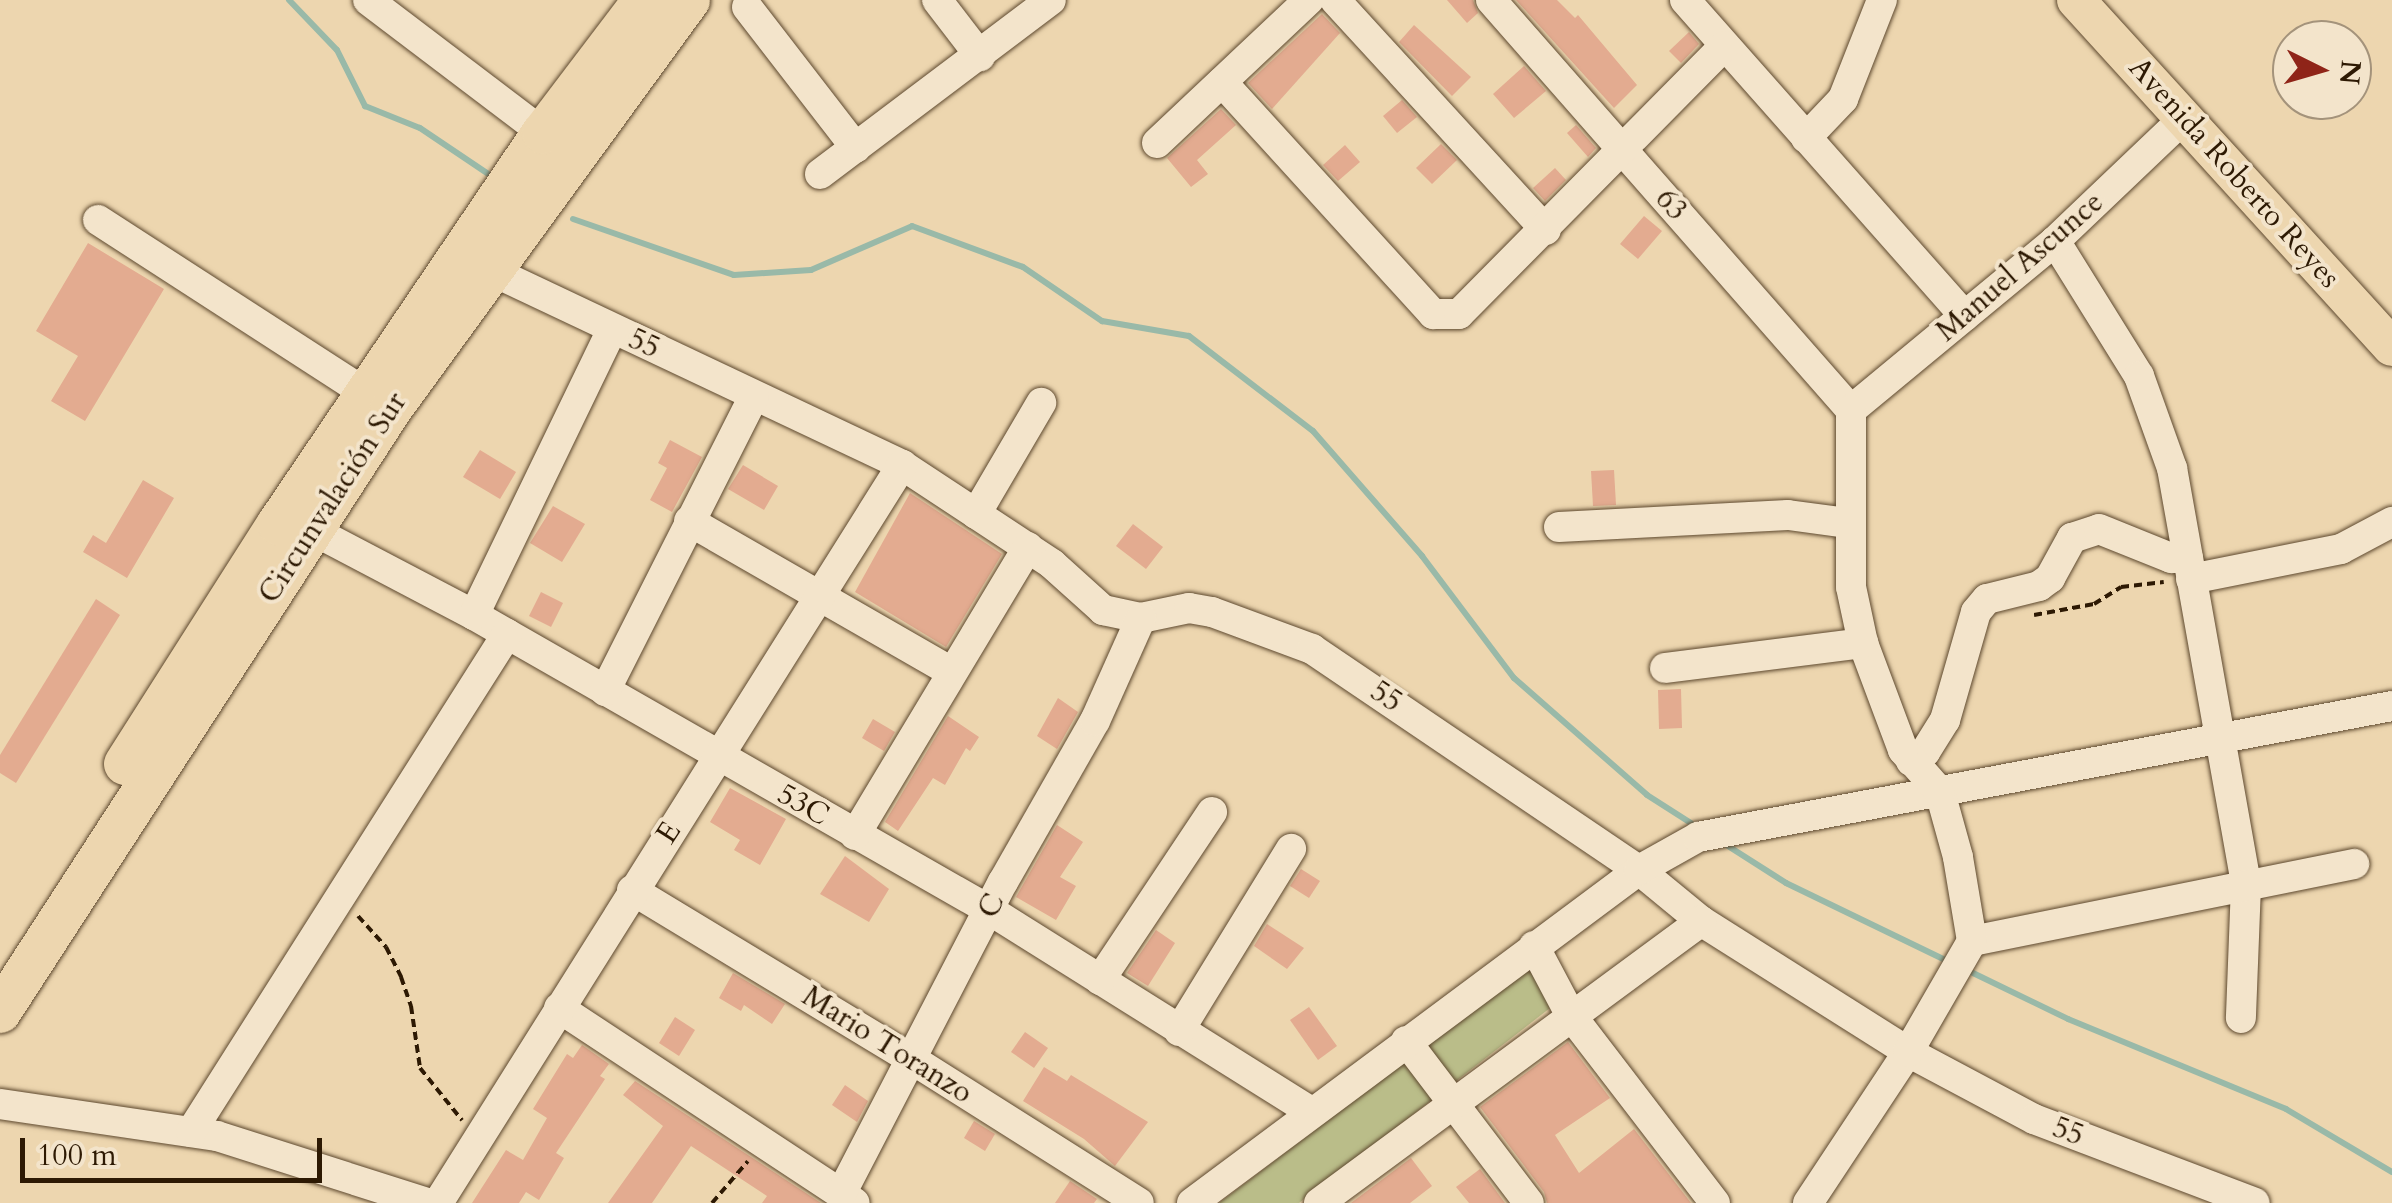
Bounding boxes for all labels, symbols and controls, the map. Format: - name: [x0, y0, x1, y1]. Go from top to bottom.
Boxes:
- north arrow: [2272, 20, 2372, 120]
- street label: Avenida Roberto Reyes: [2121, 50, 2347, 296]
- text: N: [2330, 59, 2370, 86]
- street label: 63: [1647, 182, 1695, 228]
- street label: Manuel Ascunce: [1929, 185, 2111, 349]
- street label: 55: [622, 321, 666, 367]
- street label: Circunvalación Sur: [251, 386, 415, 610]
- street label: 55: [1363, 673, 1409, 721]
- street label: 53C: [771, 776, 835, 834]
- street label: E: [649, 815, 689, 851]
- street label: C: [971, 888, 1013, 924]
- street label: Mario Toranzo: [795, 978, 979, 1112]
- street label: 55: [2047, 1110, 2089, 1154]
- scale bar: [25, 1118, 328, 1180]
- text: 100 m: [37, 1135, 117, 1176]

